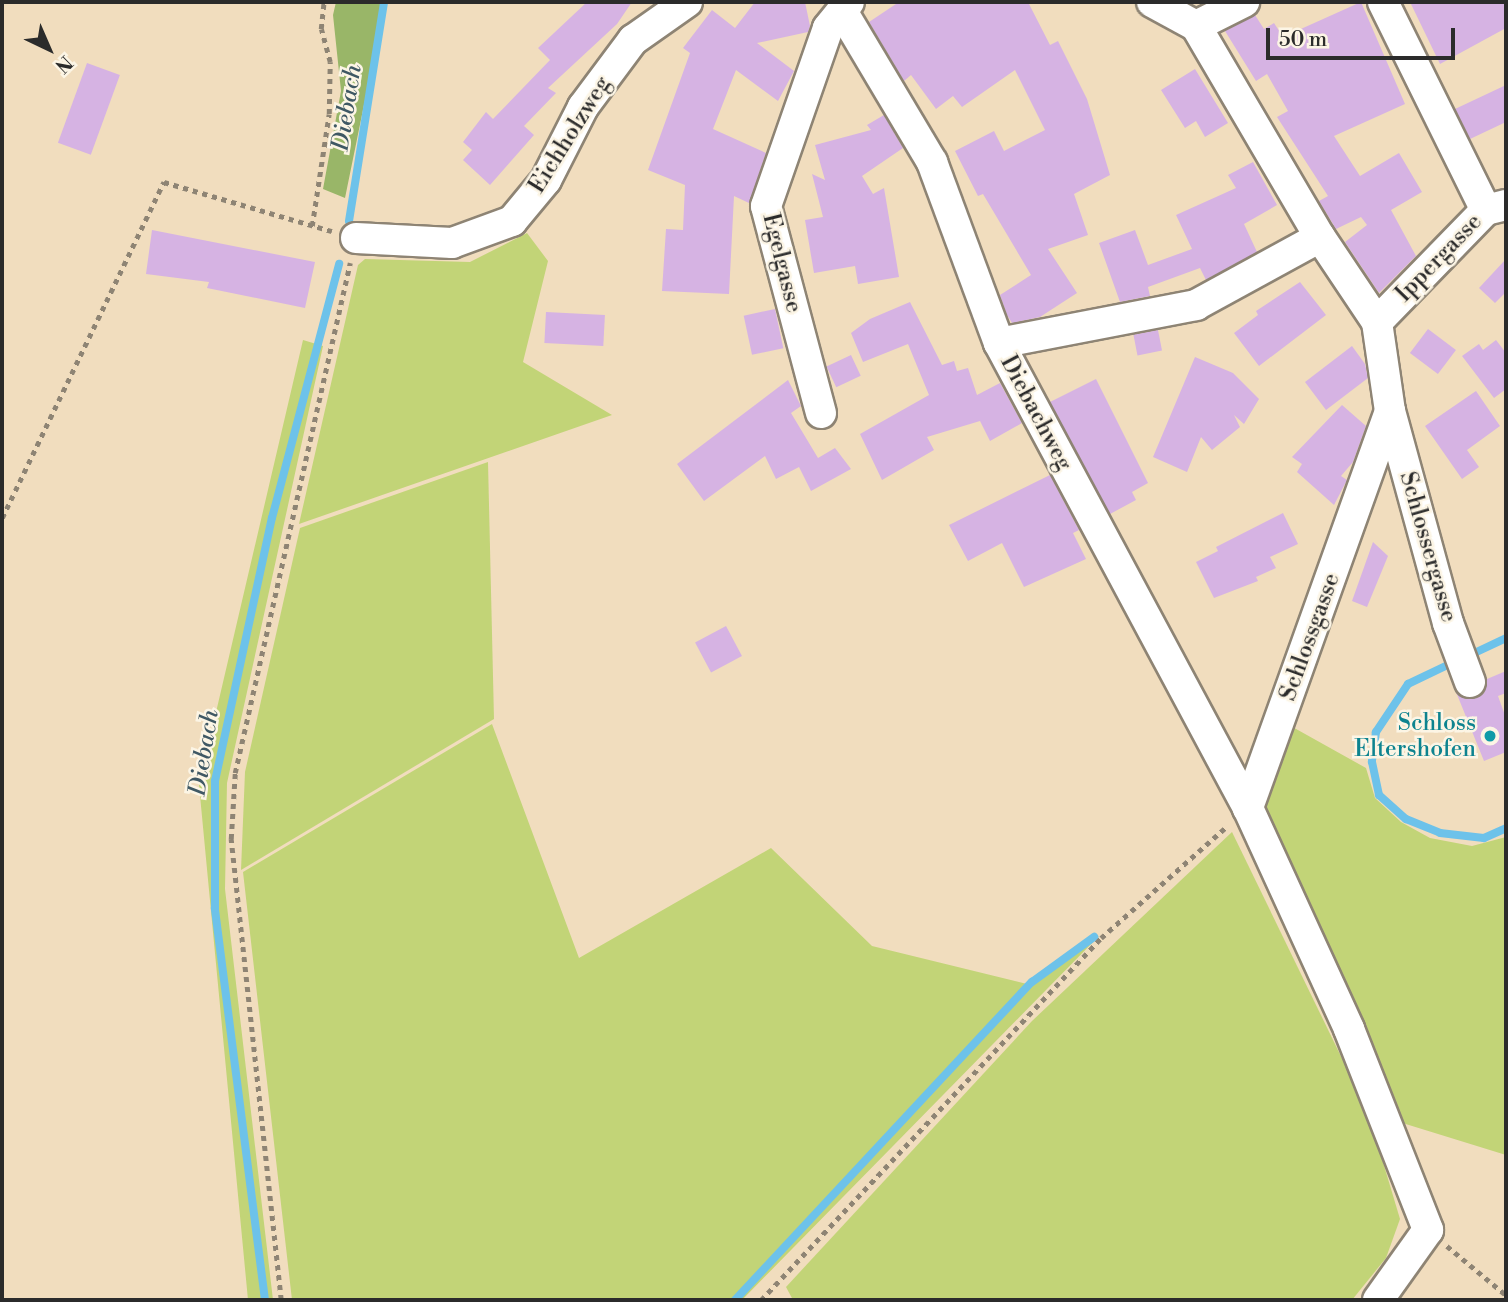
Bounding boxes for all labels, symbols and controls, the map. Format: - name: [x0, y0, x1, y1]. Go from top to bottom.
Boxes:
- north arrow: [14, 14, 84, 84]
- scale bar: [1270, 14, 1459, 58]
- text: 50 m: [1279, 27, 1327, 53]
- text: N: [50, 50, 77, 78]
- water label: Diebach: [327, 63, 369, 153]
- street label: Eichholzweg: [523, 72, 617, 198]
- street label: Ippergasse: [1390, 208, 1488, 308]
- street label: Egelgasse: [756, 211, 808, 315]
- street label: Diebachweg: [994, 351, 1078, 475]
- street label: Schlossergasse: [1393, 469, 1463, 625]
- street label: Schlossgasse: [1274, 570, 1346, 704]
- water label: Diebach: [184, 708, 226, 798]
- place label: Schloss Eltershofen: [1354, 709, 1476, 763]
- marker: Schloss Eltershofen: [1482, 728, 1498, 744]

